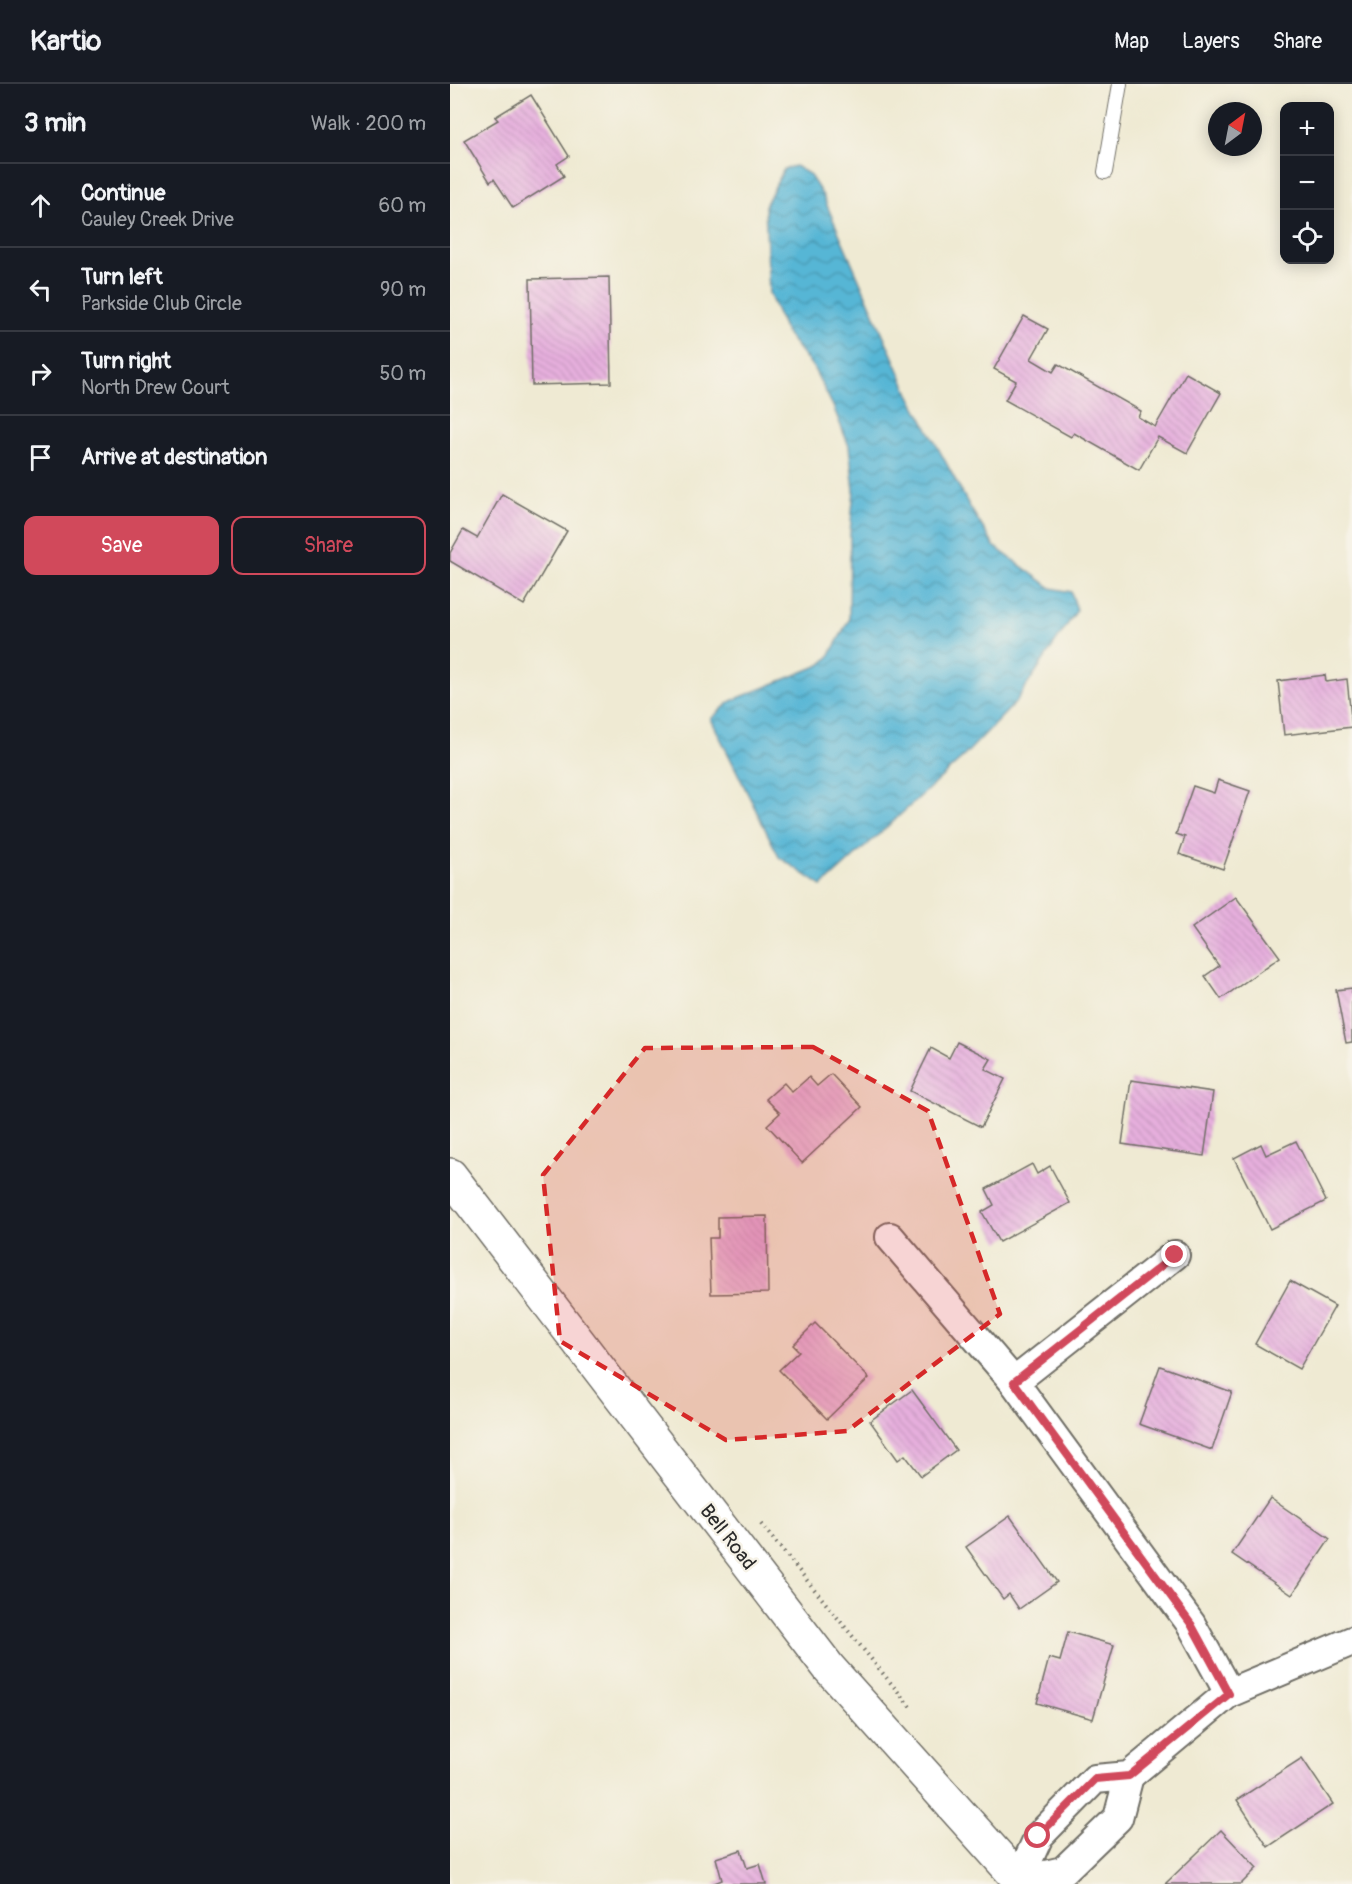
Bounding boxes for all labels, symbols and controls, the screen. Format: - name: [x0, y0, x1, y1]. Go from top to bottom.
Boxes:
- text: Kartio: [30, 24, 101, 59]
- text: Map: [1114, 28, 1149, 55]
- text: Layers: [1182, 28, 1240, 55]
- text: Share: [1273, 28, 1322, 55]
- north arrow: [1208, 102, 1262, 156]
- map controls: [1280, 102, 1334, 264]
- button: +: [1280, 102, 1334, 156]
- text: 3 min: [24, 107, 86, 139]
- text: Walk · 200 m: [311, 111, 426, 136]
- button: −: [1280, 156, 1334, 210]
- text: Continue: [81, 179, 165, 207]
- icon: ahead: [24, 189, 57, 222]
- text: 60 m: [379, 193, 426, 218]
- text: Cauley Creek Drive: [81, 207, 234, 232]
- button: locate: [1280, 210, 1334, 264]
- text: Turn left: [81, 263, 163, 291]
- icon: left: [24, 273, 57, 306]
- text: 90 m: [380, 277, 426, 302]
- text: Parkside Club Circle: [81, 291, 242, 316]
- text: Turn right: [81, 347, 171, 375]
- icon: right: [24, 357, 57, 390]
- text: 50 m: [379, 361, 426, 386]
- text: North Drew Court: [81, 375, 230, 400]
- icon: arrive: [24, 441, 57, 474]
- text: Arrive at destination: [81, 443, 267, 471]
- button: Save: [24, 516, 219, 575]
- button: Share: [231, 516, 426, 575]
- route end: [1161, 1241, 1187, 1267]
- street label: Bell Road: [695, 1499, 761, 1575]
- route start: [1024, 1822, 1050, 1848]

